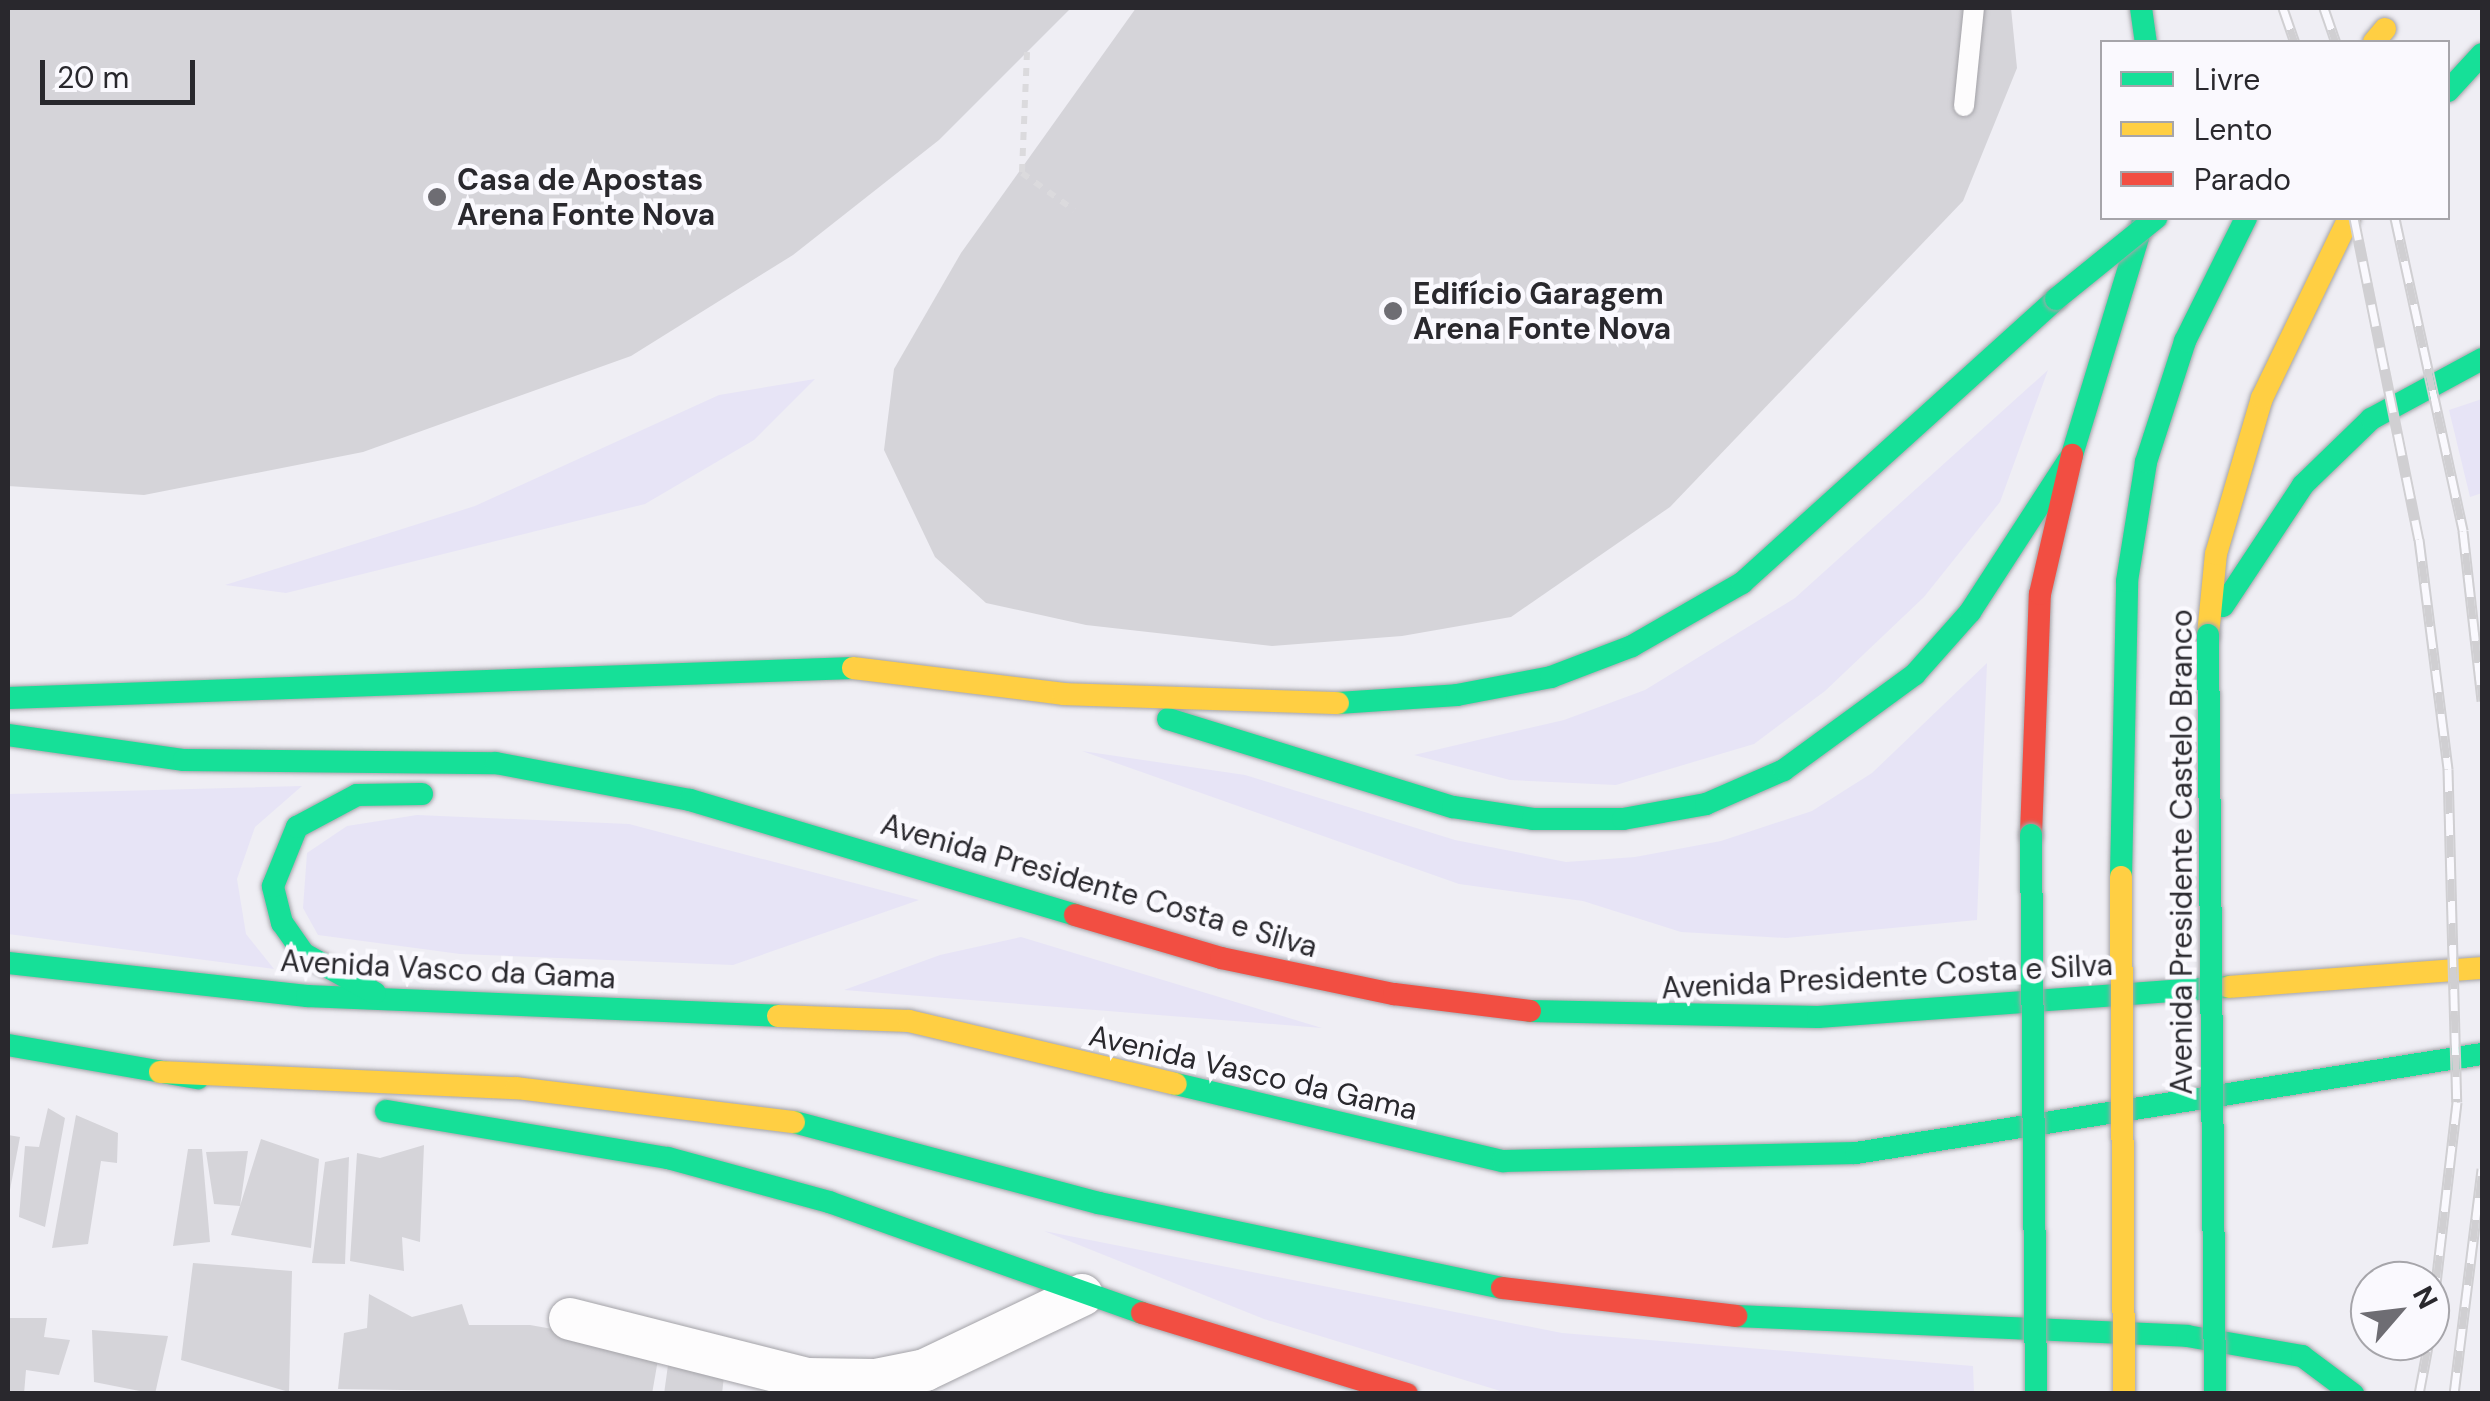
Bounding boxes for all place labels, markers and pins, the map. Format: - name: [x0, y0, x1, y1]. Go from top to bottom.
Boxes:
- place label: Casa de Apostas Arena Fonte Nova: [457, 162, 715, 232]
- marker: Casa de Apostas Arena Fonte Nova: [426, 186, 448, 208]
- place label: Edifício Garagem Arena Fonte Nova: [1413, 276, 1671, 346]
- marker: Edifício Garagem Arena Fonte Nova: [1382, 300, 1404, 322]

